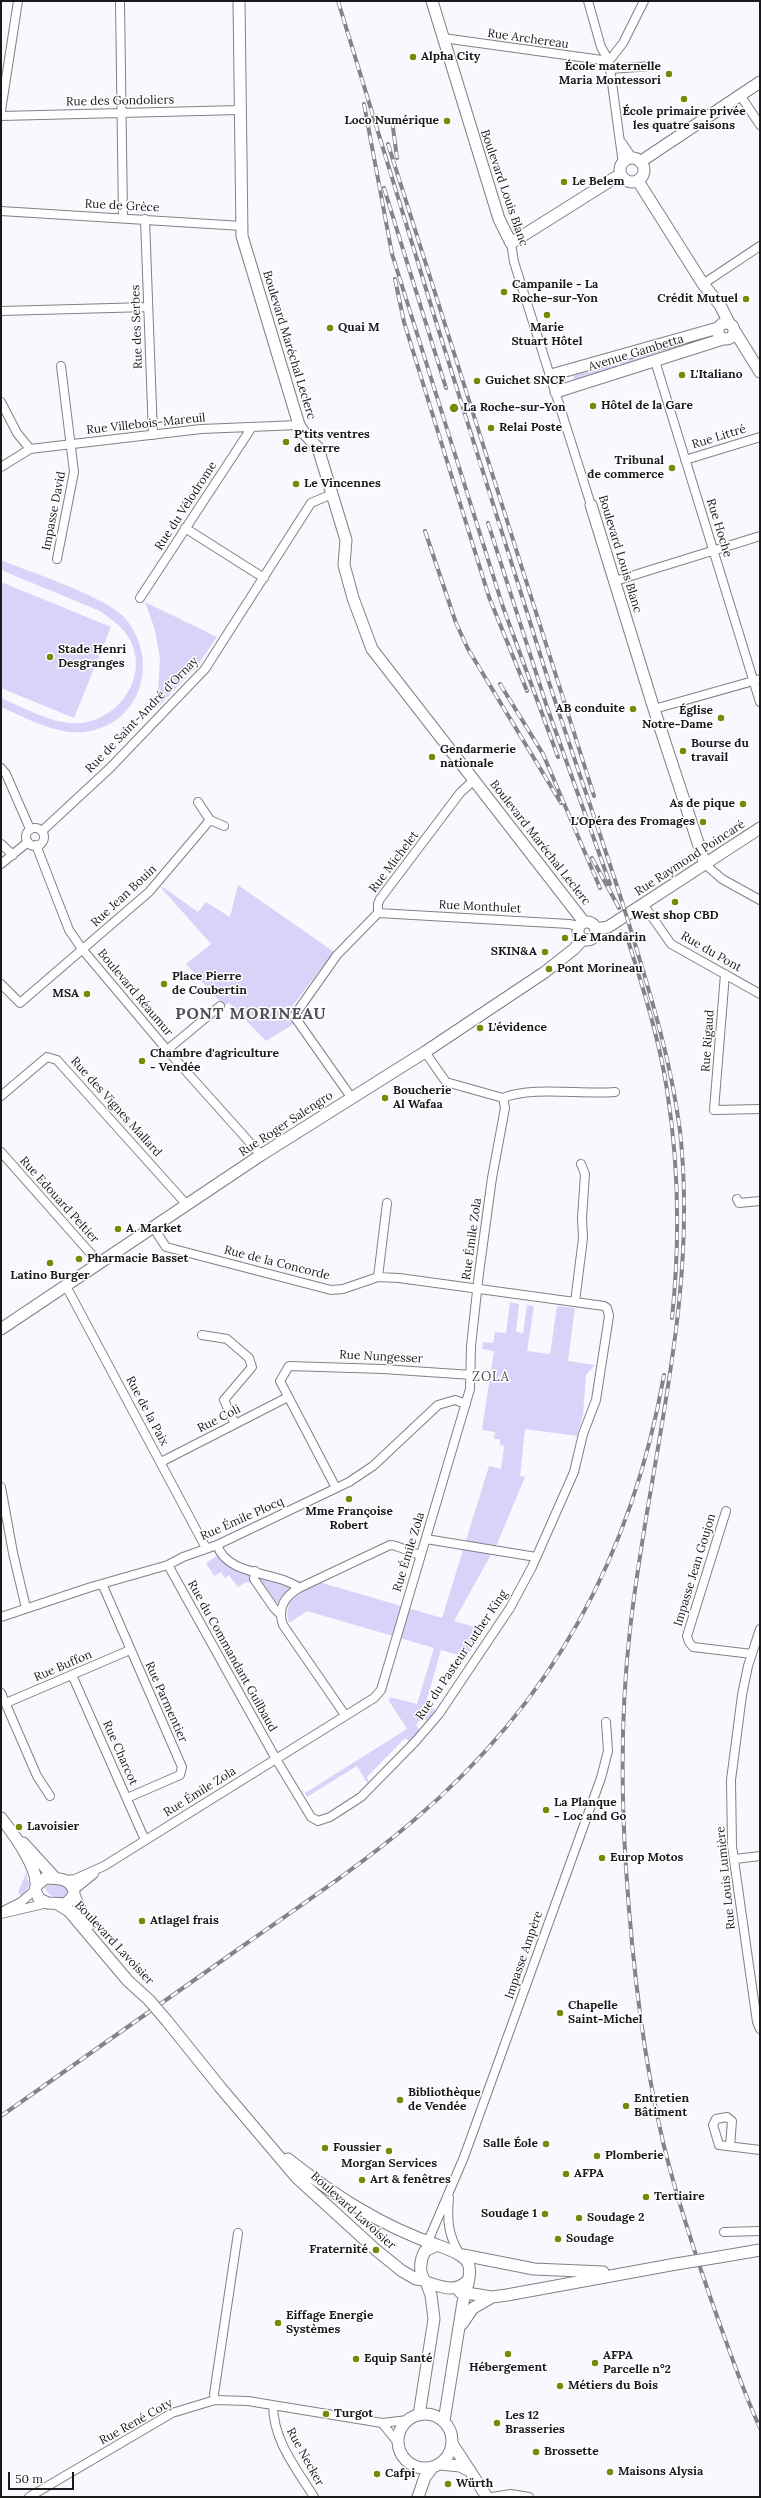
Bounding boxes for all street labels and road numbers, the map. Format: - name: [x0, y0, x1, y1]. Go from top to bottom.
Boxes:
- street label: Rue Archereau: [486, 26, 570, 52]
- street label: Rue des Gondoliers: [66, 93, 174, 109]
- street label: Boulevard Louis Blanc: [477, 128, 531, 248]
- street label: Rue de Grèce: [84, 197, 160, 215]
- street label: Boulevard Maréchal Leclerc: [259, 269, 319, 421]
- street label: Rue des Serbes: [128, 285, 146, 369]
- street label: Avenue Gambetta: [587, 332, 685, 374]
- street label: Rue Villebois-Mareuil: [86, 411, 206, 437]
- street label: Rue Littré: [690, 422, 748, 452]
- street label: Rue du Vélodrome: [152, 459, 220, 553]
- street label: Impasse David: [39, 470, 69, 552]
- street label: Boulevard Louis Blanc: [595, 493, 645, 615]
- street label: Rue Hoche: [703, 497, 735, 559]
- street label: Rue de Saint-André d'Ornay: [83, 654, 201, 776]
- street label: Boulevard Maréchal Leclerc: [487, 778, 593, 908]
- street label: Rue Raymond Poincaré: [632, 817, 748, 899]
- street label: Rue Michelet: [366, 828, 422, 896]
- street label: Rue Jean Bouin: [88, 862, 160, 930]
- street label: Rue Monthulet: [438, 898, 522, 916]
- street label: Rue du Pont: [678, 929, 744, 975]
- street label: Boulevard Réaumur: [94, 947, 176, 1039]
- street label: Rue Rigaud: [699, 1009, 717, 1073]
- street label: Rue des Vignes Mallard: [67, 1054, 165, 1160]
- street label: Rue Roger Salengro: [236, 1088, 336, 1160]
- street label: Rue Edouard Peltier: [16, 1154, 102, 1246]
- street label: Rue Émile Zola: [459, 1197, 485, 1281]
- street label: Rue de la Concorde: [223, 1243, 331, 1283]
- street label: Rue Nungesser: [339, 1348, 423, 1366]
- street label: Rue de la Paix: [123, 1374, 171, 1448]
- street label: Rue Coli: [195, 1402, 243, 1436]
- street label: Rue Émile Plocq: [198, 1494, 286, 1544]
- street label: Rue Émile Zola: [390, 1510, 428, 1594]
- street label: Impasse Jean Goujon: [671, 1512, 719, 1628]
- street label: Rue du Commandant Guilbaud: [184, 1578, 280, 1734]
- street label: Rue du Pasteur Luther King: [413, 1587, 511, 1723]
- street label: Rue Buffon: [32, 1647, 94, 1685]
- street label: Rue Parmentier: [142, 1659, 190, 1745]
- street label: Rue Charcot: [99, 1718, 141, 1788]
- street label: Rue Émile Zola: [161, 1764, 239, 1820]
- street label: Rue Louis Lumière: [713, 1826, 739, 1930]
- street label: Boulevard Lavoisier: [71, 1898, 157, 1988]
- street label: Impasse Ampère: [502, 1909, 546, 2001]
- street label: Boulevard Lavoisier: [308, 2169, 398, 2253]
- street label: Rue René Coty: [97, 2396, 175, 2448]
- street label: Rue Necker: [283, 2425, 327, 2489]

